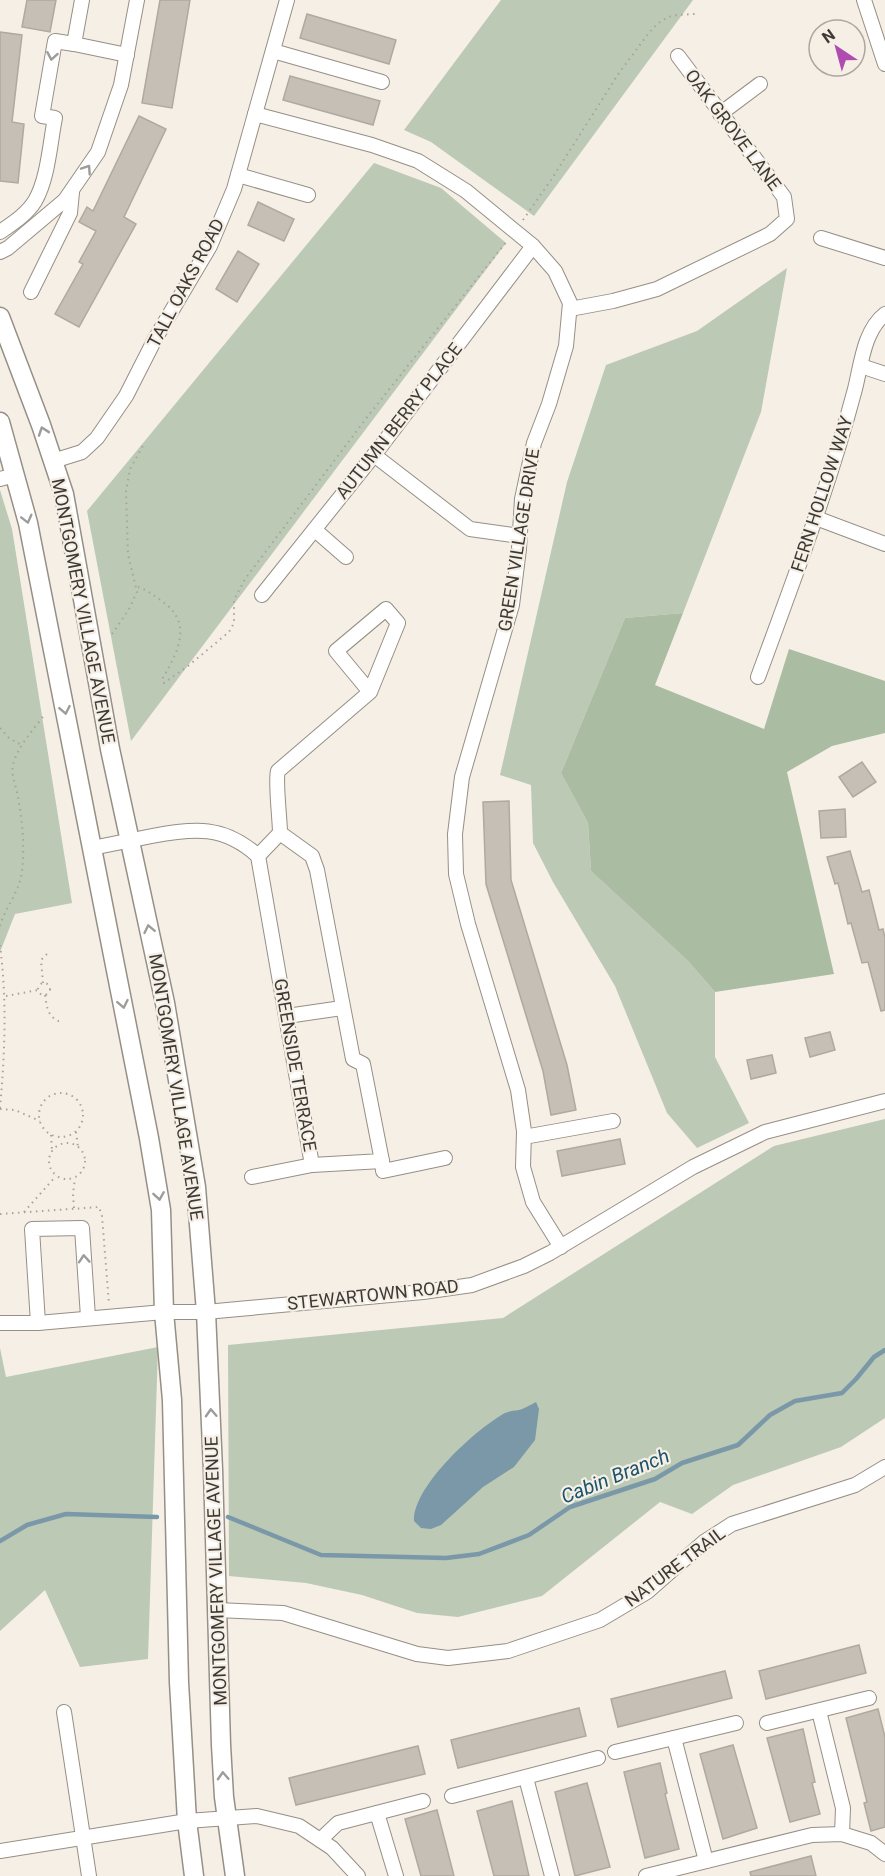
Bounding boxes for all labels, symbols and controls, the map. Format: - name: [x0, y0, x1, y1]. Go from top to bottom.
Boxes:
- north arrow: [807, 18, 867, 78]
- text: N: [818, 25, 839, 47]
- one-way arrow: [46, 51, 59, 61]
- street label: OAK GROVE LANE: [681, 65, 786, 194]
- one-way arrow: [79, 164, 90, 175]
- street label: TALL OAKS ROAD: [143, 215, 228, 351]
- street label: AUTUMN BERRY PLACE: [331, 339, 466, 503]
- street label: FERN HOLLOW WAY: [786, 413, 857, 574]
- one-way arrow: [38, 426, 51, 437]
- street label: GREEN VILLAGE DRIVE: [494, 447, 543, 633]
- street label: MONTGOMERY VILLAGE AVENUE: [47, 477, 120, 745]
- one-way arrow: [19, 513, 32, 523]
- one-way arrow: [58, 705, 71, 715]
- one-way arrow: [143, 925, 156, 935]
- street label: MONTGOMERY VILLAGE AVENUE: [145, 952, 208, 1222]
- street label: GREENSIDE TERRACE: [270, 977, 321, 1153]
- one-way arrow: [116, 999, 129, 1009]
- one-way arrow: [152, 1191, 164, 1201]
- one-way arrow: [78, 1254, 91, 1263]
- street label: STEWARTOWN ROAD: [286, 1275, 460, 1314]
- one-way arrow: [204, 1409, 217, 1418]
- street label: MONTGOMERY VILLAGE AVENUE: [200, 1436, 231, 1706]
- water label: Cabin Branch: [557, 1443, 673, 1509]
- street label: NATURE TRAIL: [621, 1522, 729, 1611]
- one-way arrow: [216, 1772, 229, 1781]

